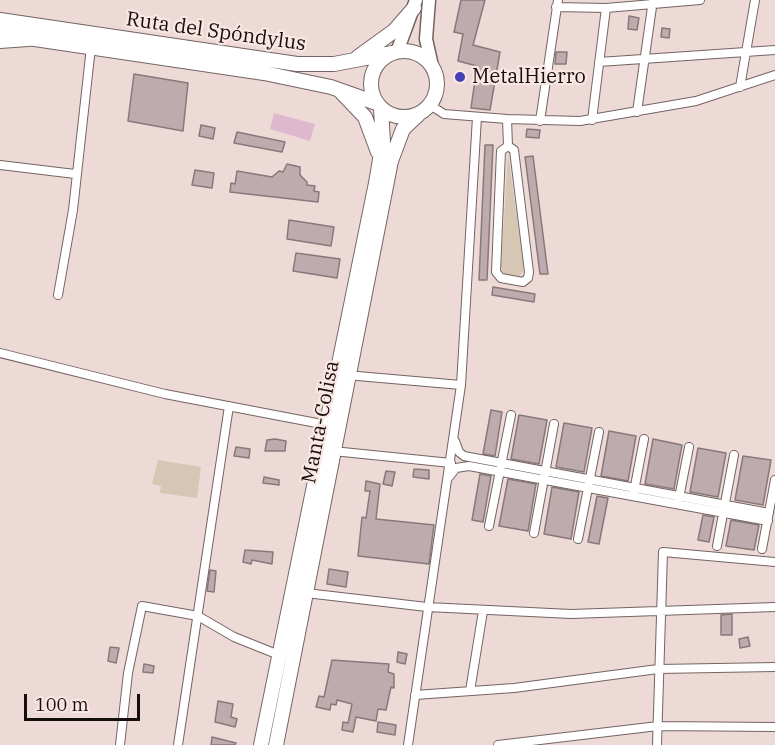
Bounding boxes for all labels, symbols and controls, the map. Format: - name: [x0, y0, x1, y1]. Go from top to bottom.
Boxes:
- street label: Ruta del Spóndylus: [125, 8, 307, 56]
- place label: MetalHierro: [472, 65, 586, 89]
- marker: MetalHierro: [453, 70, 467, 84]
- street label: Manta-Colisa: [297, 359, 345, 485]
- scale bar: [27, 682, 142, 720]
- text: 100 m: [35, 693, 89, 716]

